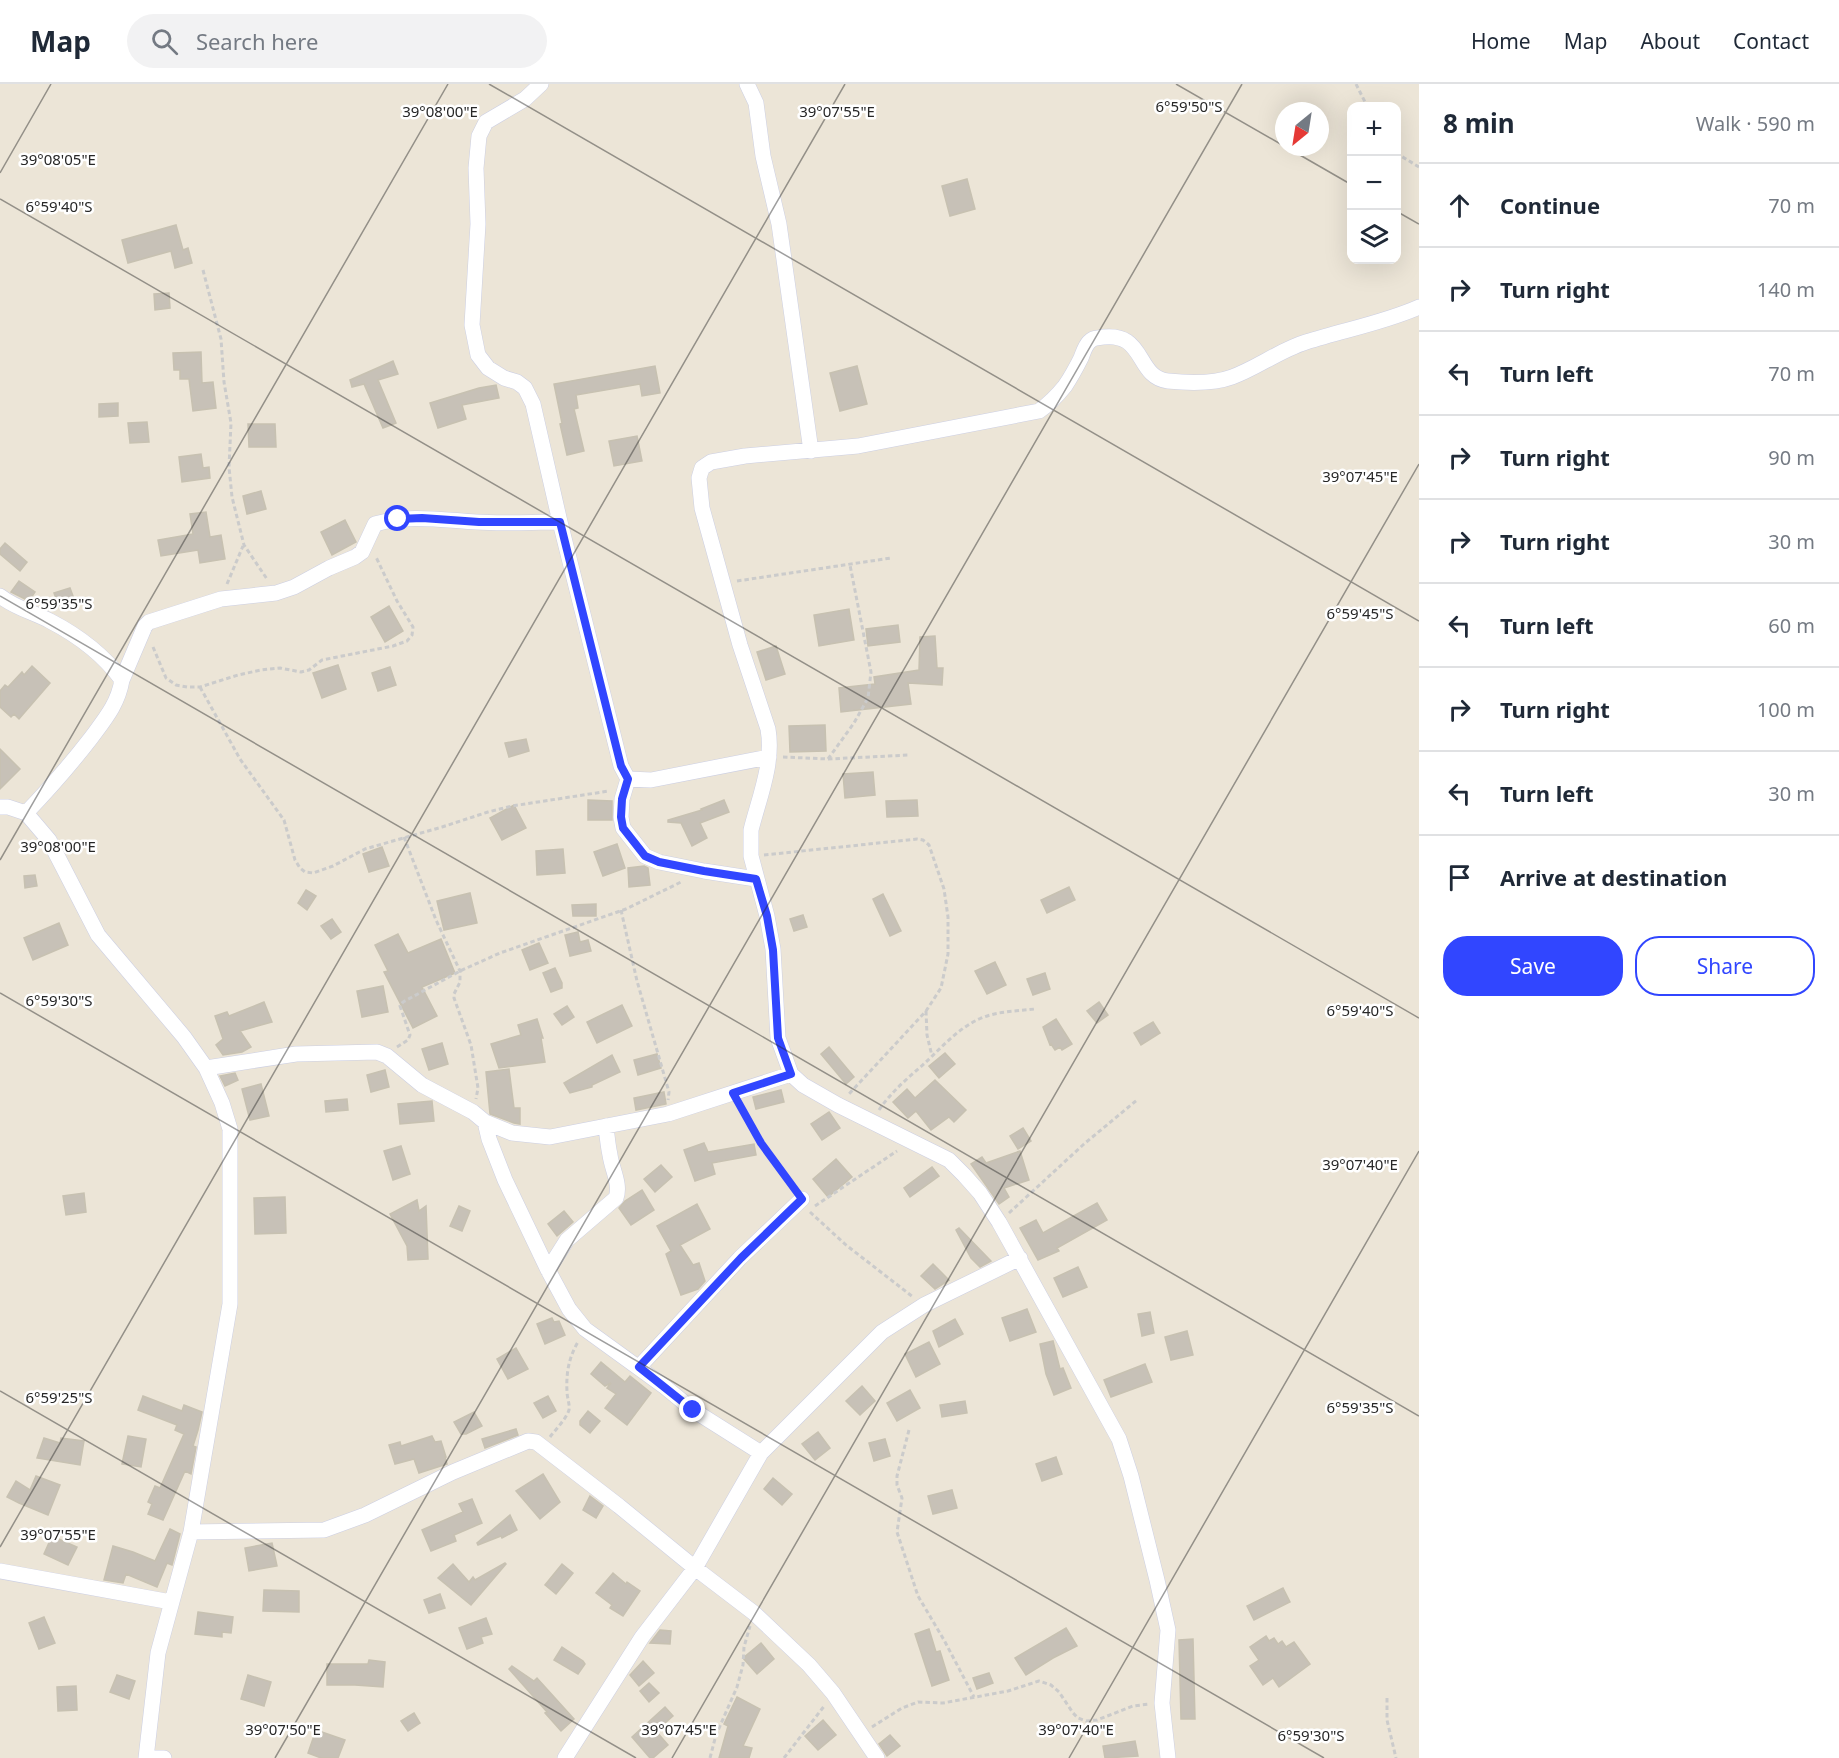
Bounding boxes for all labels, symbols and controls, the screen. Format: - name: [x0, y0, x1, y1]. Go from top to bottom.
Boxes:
- search box: [127, 14, 547, 68]
- text: Map: [30, 22, 91, 60]
- icon: search: [148, 25, 181, 58]
- text: Search here: [196, 26, 318, 56]
- text: Home: [1471, 27, 1531, 55]
- text: Map: [1564, 27, 1607, 55]
- text: About: [1640, 27, 1700, 55]
- text: Contact: [1733, 27, 1809, 55]
- text: 6°59'50"S: [1155, 96, 1223, 116]
- text: 39°08'00"E: [402, 101, 478, 121]
- text: 39°07'55"E: [799, 101, 875, 121]
- north arrow: [1275, 102, 1329, 156]
- map controls: [1347, 102, 1401, 264]
- button: +: [1347, 102, 1401, 156]
- text: 8 min: [1443, 105, 1515, 141]
- text: Walk · 590 m: [1696, 110, 1815, 137]
- text: 39°08'05"E: [20, 149, 96, 169]
- button: −: [1347, 156, 1401, 210]
- icon: ahead: [1443, 189, 1476, 222]
- text: Continue: [1500, 190, 1600, 220]
- text: 70 m: [1768, 192, 1815, 219]
- text: 6°59'40"S: [25, 196, 93, 216]
- button: layers: [1347, 210, 1401, 264]
- icon: right: [1443, 273, 1476, 306]
- text: Turn right: [1500, 274, 1610, 304]
- text: 140 m: [1757, 276, 1815, 303]
- icon: left: [1443, 357, 1476, 390]
- text: Turn left: [1500, 358, 1594, 388]
- text: 70 m: [1768, 360, 1815, 387]
- icon: right: [1443, 441, 1476, 474]
- text: Turn right: [1500, 442, 1610, 472]
- text: 90 m: [1768, 444, 1815, 471]
- text: 39°07'45"E: [1322, 466, 1398, 486]
- route start: [384, 505, 410, 531]
- icon: right: [1443, 525, 1476, 558]
- text: Turn right: [1500, 526, 1610, 556]
- text: 30 m: [1768, 528, 1815, 555]
- text: 6°59'35"S: [25, 593, 93, 613]
- text: 6°59'45"S: [1326, 603, 1394, 623]
- icon: left: [1443, 609, 1476, 642]
- text: Turn left: [1500, 610, 1594, 640]
- text: 60 m: [1768, 612, 1815, 639]
- icon: right: [1443, 693, 1476, 726]
- text: Turn right: [1500, 694, 1610, 724]
- text: 100 m: [1757, 696, 1815, 723]
- icon: left: [1443, 777, 1476, 810]
- text: Turn left: [1500, 778, 1594, 808]
- text: 30 m: [1768, 780, 1815, 807]
- text: 39°08'00"E: [20, 836, 96, 856]
- icon: arrive: [1443, 861, 1476, 894]
- text: Arrive at destination: [1500, 862, 1727, 892]
- button: Save: [1443, 936, 1623, 996]
- button: Share: [1635, 936, 1815, 996]
- text: 6°59'30"S: [25, 990, 93, 1010]
- text: 6°59'40"S: [1326, 1000, 1394, 1020]
- text: 39°07'40"E: [1322, 1154, 1398, 1174]
- text: 6°59'25"S: [25, 1387, 93, 1407]
- route end: [679, 1396, 705, 1422]
- text: 6°59'35"S: [1326, 1397, 1394, 1417]
- text: 39°07'55"E: [20, 1524, 96, 1544]
- text: 39°07'50"E: [245, 1719, 321, 1739]
- text: 39°07'45"E: [641, 1719, 717, 1739]
- text: 39°07'40"E: [1038, 1719, 1114, 1739]
- text: 6°59'30"S: [1277, 1725, 1345, 1745]

